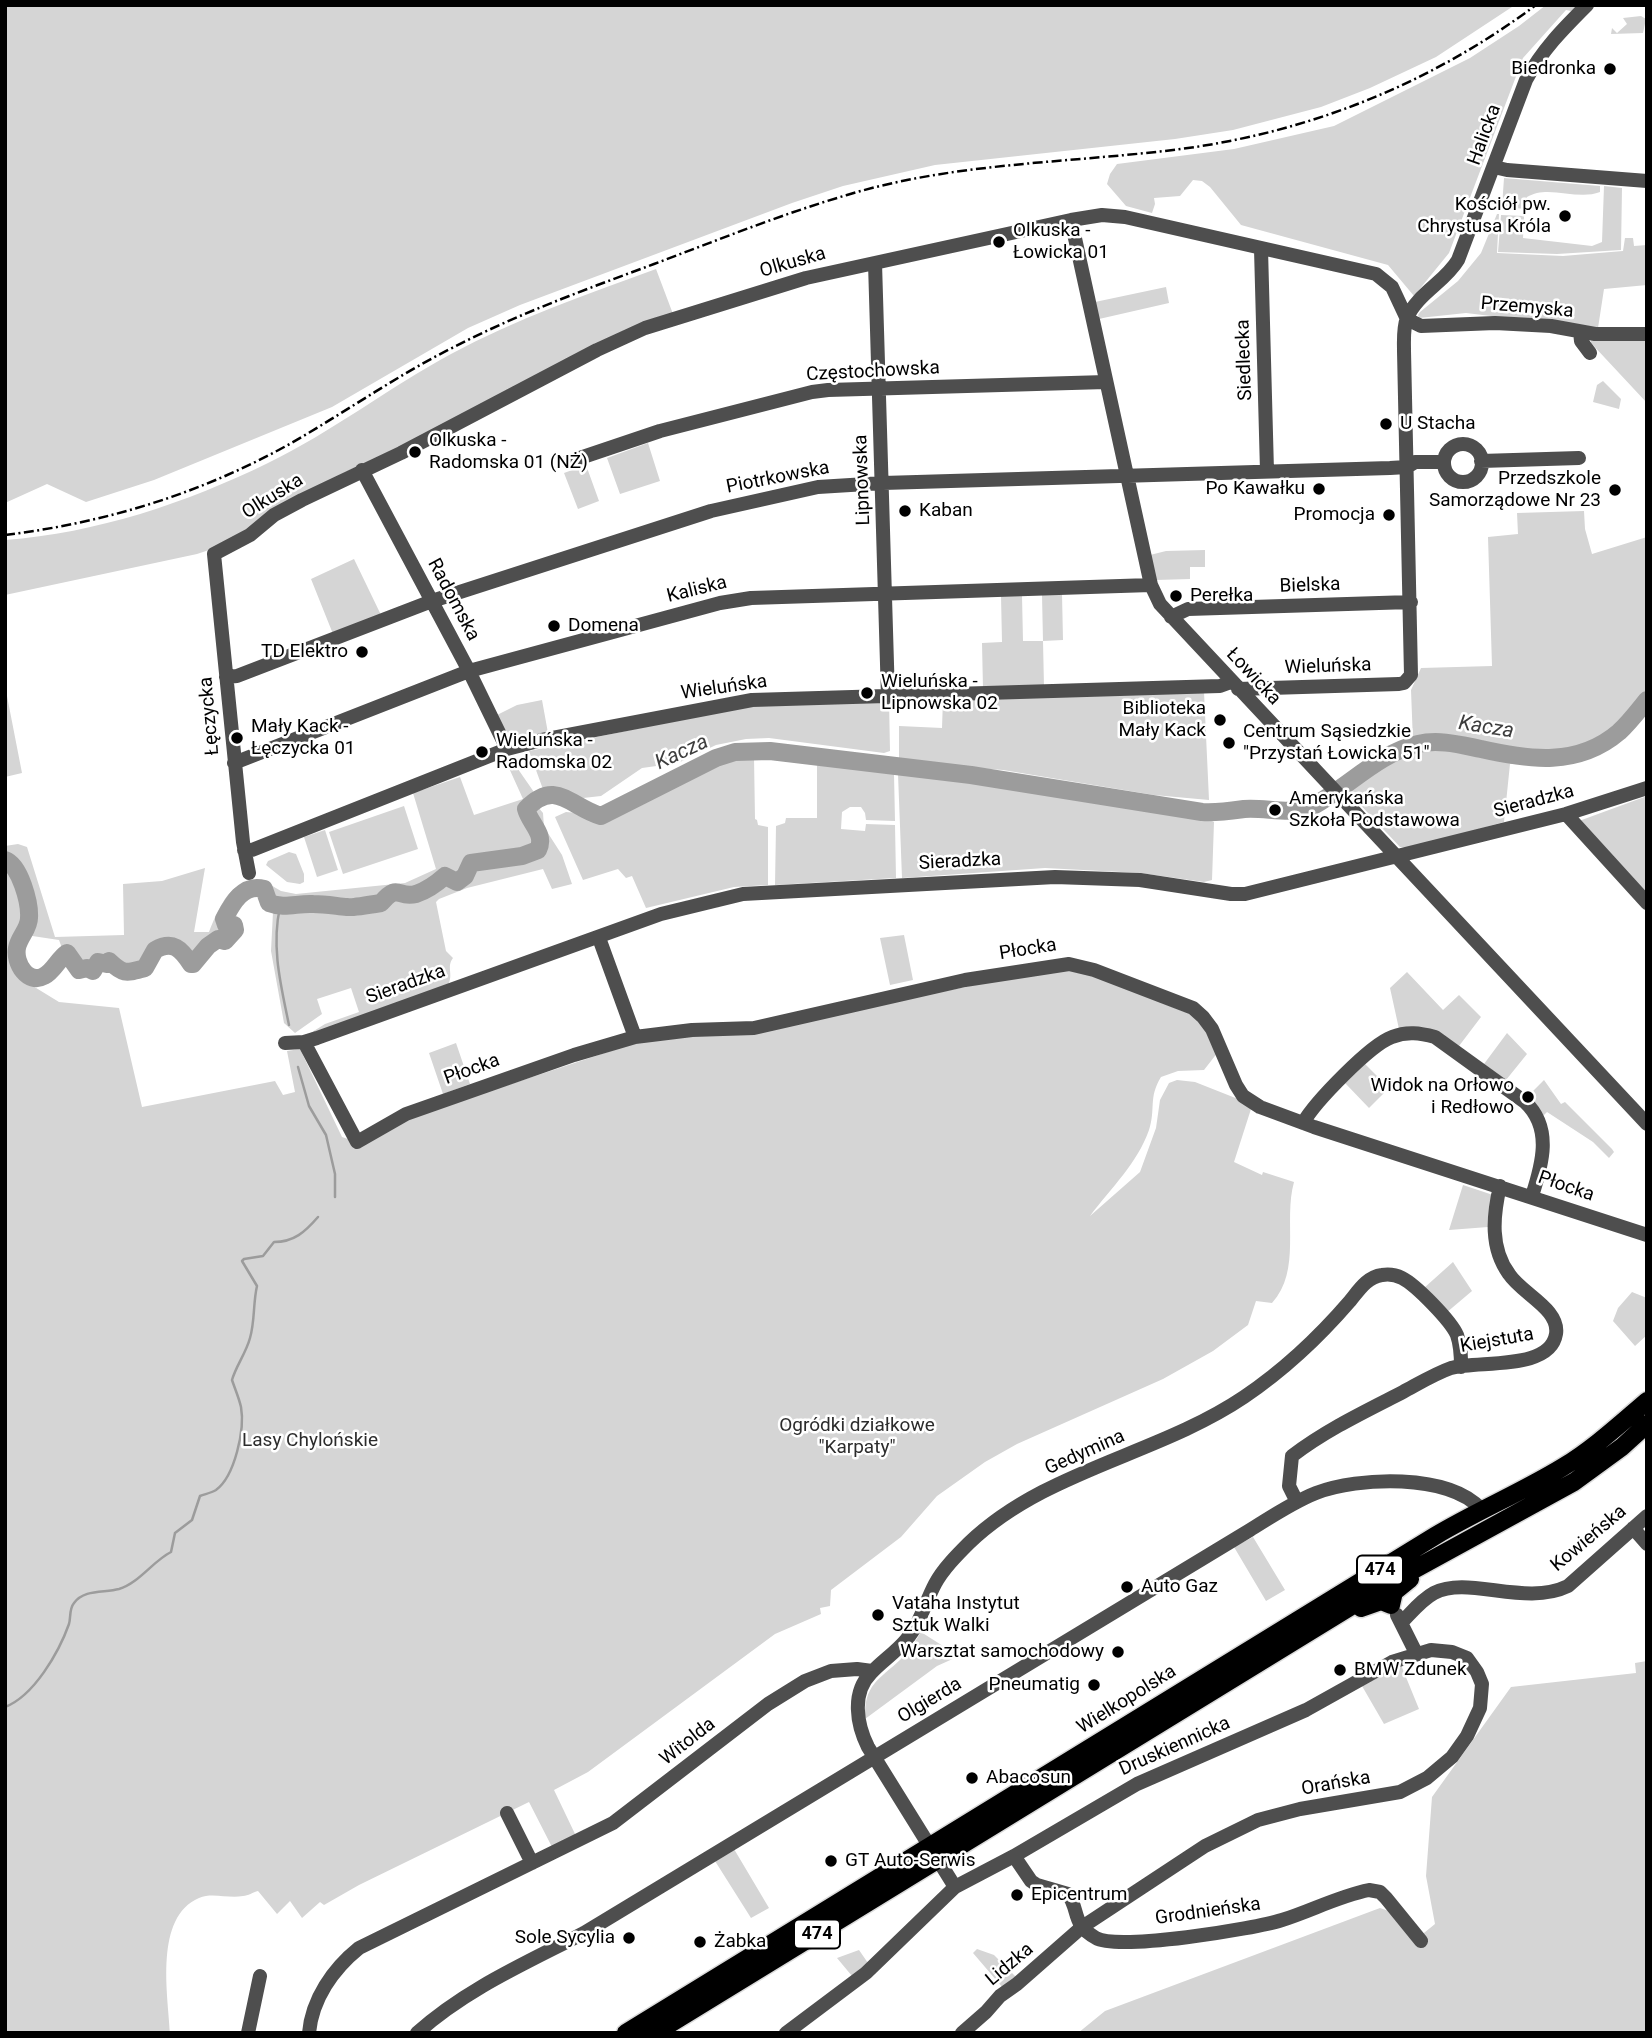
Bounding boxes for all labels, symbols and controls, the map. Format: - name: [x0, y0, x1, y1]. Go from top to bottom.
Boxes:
- place label: Biedronka: [1511, 58, 1596, 80]
- marker: Biedronka: [1602, 61, 1618, 77]
- street label: Halicka: [1464, 101, 1506, 169]
- place label: Kościół pw. Chrystusa Króla: [1417, 194, 1551, 238]
- marker: Kościół pw. Chrystusa Króla: [1557, 208, 1573, 224]
- place label: Olkuska - Łowicka 01: [1013, 220, 1109, 264]
- marker: Olkuska - Łowicka 01: [991, 234, 1007, 250]
- street label: Olkuska: [757, 243, 829, 283]
- street label: Przemyska: [1480, 293, 1574, 323]
- street label: Siedlecka: [1232, 319, 1258, 401]
- street label: Częstochowska: [806, 357, 940, 387]
- place label: U Stacha: [1400, 413, 1476, 435]
- marker: U Stacha: [1378, 416, 1394, 432]
- place label: Olkuska - Radomska 01 (NŻ): [429, 430, 588, 474]
- street label: Lipnowska: [850, 434, 876, 526]
- marker: Olkuska - Radomska 01 (NŻ): [407, 444, 423, 460]
- street label: Piotrkowska: [724, 457, 832, 499]
- place label: Przedszkole Samorządowe Nr 23: [1429, 468, 1601, 512]
- street label: Olkuska: [238, 469, 308, 525]
- place label: Po Kawałku: [1205, 478, 1305, 500]
- marker: Po Kawałku: [1311, 481, 1327, 497]
- marker: Przedszkole Samorządowe Nr 23: [1607, 482, 1623, 498]
- place label: Kaban: [919, 500, 973, 522]
- marker: Kaban: [897, 503, 913, 519]
- place label: Promocja: [1294, 504, 1375, 526]
- marker: Promocja: [1381, 507, 1397, 523]
- street label: Radomska: [422, 555, 484, 645]
- street label: Kaliska: [665, 572, 729, 608]
- street label: Bielska: [1279, 574, 1341, 598]
- place label: Perełka: [1190, 585, 1253, 607]
- marker: Perełka: [1168, 588, 1184, 604]
- place label: Domena: [568, 615, 639, 637]
- marker: Domena: [546, 618, 562, 634]
- place label: TD Elektro: [261, 641, 348, 663]
- marker: TD Elektro: [354, 644, 370, 660]
- street label: Łowicka: [1221, 644, 1285, 710]
- street label: Wieluńska: [1284, 654, 1372, 680]
- street label: Wieluńska: [679, 671, 769, 705]
- place label: Wieluńska - Lipnowska 02: [881, 671, 998, 715]
- street label: Łęczycka: [195, 676, 225, 756]
- marker: Wieluńska - Lipnowska 02: [859, 685, 875, 701]
- place label: Biblioteka Mały Kack: [1118, 698, 1206, 742]
- water label: Kacza: [1457, 711, 1515, 745]
- marker: Biblioteka Mały Kack: [1212, 712, 1228, 728]
- place label: Mały Kack - Łęczycka 01: [251, 716, 356, 760]
- place label: Centrum Sąsiedzkie "Przystań Łowicka 51": [1243, 721, 1430, 765]
- marker: Mały Kack - Łęczycka 01: [229, 730, 245, 746]
- place label: Wieluńska - Radomska 02: [496, 730, 612, 774]
- water label: Kacza: [651, 730, 713, 776]
- marker: Centrum Sąsiedzkie "Przystań Łowicka 51": [1221, 735, 1237, 751]
- marker: Wieluńska - Radomska 02: [474, 744, 490, 760]
- street label: Sieradzka: [1491, 780, 1577, 824]
- place label: Amerykańska Szkoła Podstawowa: [1289, 788, 1460, 832]
- marker: Amerykańska Szkoła Podstawowa: [1267, 802, 1283, 818]
- street label: Sieradzka: [918, 848, 1002, 876]
- street label: Płocka: [998, 934, 1058, 966]
- street label: Sieradzka: [363, 960, 449, 1010]
- street label: Płocka: [441, 1049, 503, 1091]
- place label: Widok na Orłowo i Redłowo: [1370, 1075, 1514, 1119]
- marker: Widok na Orłowo i Redłowo: [1520, 1089, 1536, 1105]
- street label: Płocka: [1535, 1167, 1597, 1207]
- street label: Kiejstuta: [1458, 1323, 1536, 1359]
- park label: Ogródki działkowe "Karpaty": [779, 1415, 935, 1459]
- street label: Gedymina: [1042, 1425, 1128, 1481]
- park label: Lasy Chylońskie: [242, 1430, 378, 1452]
- street label: Kowieńska: [1547, 1501, 1631, 1577]
- road number: 474: [1357, 1555, 1403, 1584]
- place label: Auto Gaz: [1141, 1576, 1218, 1598]
- marker: Auto Gaz: [1119, 1579, 1135, 1595]
- place label: Vataha Instytut Sztuk Walki: [892, 1593, 1020, 1637]
- marker: Vataha Instytut Sztuk Walki: [870, 1607, 886, 1623]
- place label: Warsztat samochodowy: [900, 1641, 1104, 1663]
- marker: Warsztat samochodowy: [1110, 1644, 1126, 1660]
- place label: BMW Zdunek: [1354, 1659, 1467, 1681]
- street label: Wielkopolska: [1073, 1661, 1181, 1739]
- marker: BMW Zdunek: [1332, 1662, 1348, 1678]
- street label: Olgierda: [894, 1673, 966, 1729]
- place label: Pneumatig: [988, 1674, 1080, 1696]
- marker: Pneumatig: [1086, 1677, 1102, 1693]
- street label: Druskiennicka: [1116, 1712, 1234, 1782]
- street label: Witolda: [656, 1713, 720, 1771]
- place label: Abacosun: [986, 1767, 1071, 1789]
- street label: Orańska: [1300, 1767, 1372, 1801]
- marker: Abacosun: [964, 1770, 980, 1786]
- place label: GT Auto-Serwis: [845, 1850, 976, 1872]
- marker: GT Auto-Serwis: [823, 1853, 839, 1869]
- place label: Epicentrum: [1031, 1884, 1127, 1906]
- marker: Epicentrum: [1009, 1887, 1025, 1903]
- street label: Grodnieńska: [1154, 1893, 1262, 1931]
- road number: 474: [794, 1920, 840, 1948]
- place label: Sole Sycylia: [515, 1927, 615, 1949]
- marker: Sole Sycylia: [621, 1930, 637, 1946]
- place label: Żabka: [714, 1931, 766, 1953]
- marker: Żabka: [692, 1934, 708, 1950]
- street label: Lidzka: [982, 1939, 1038, 1991]

